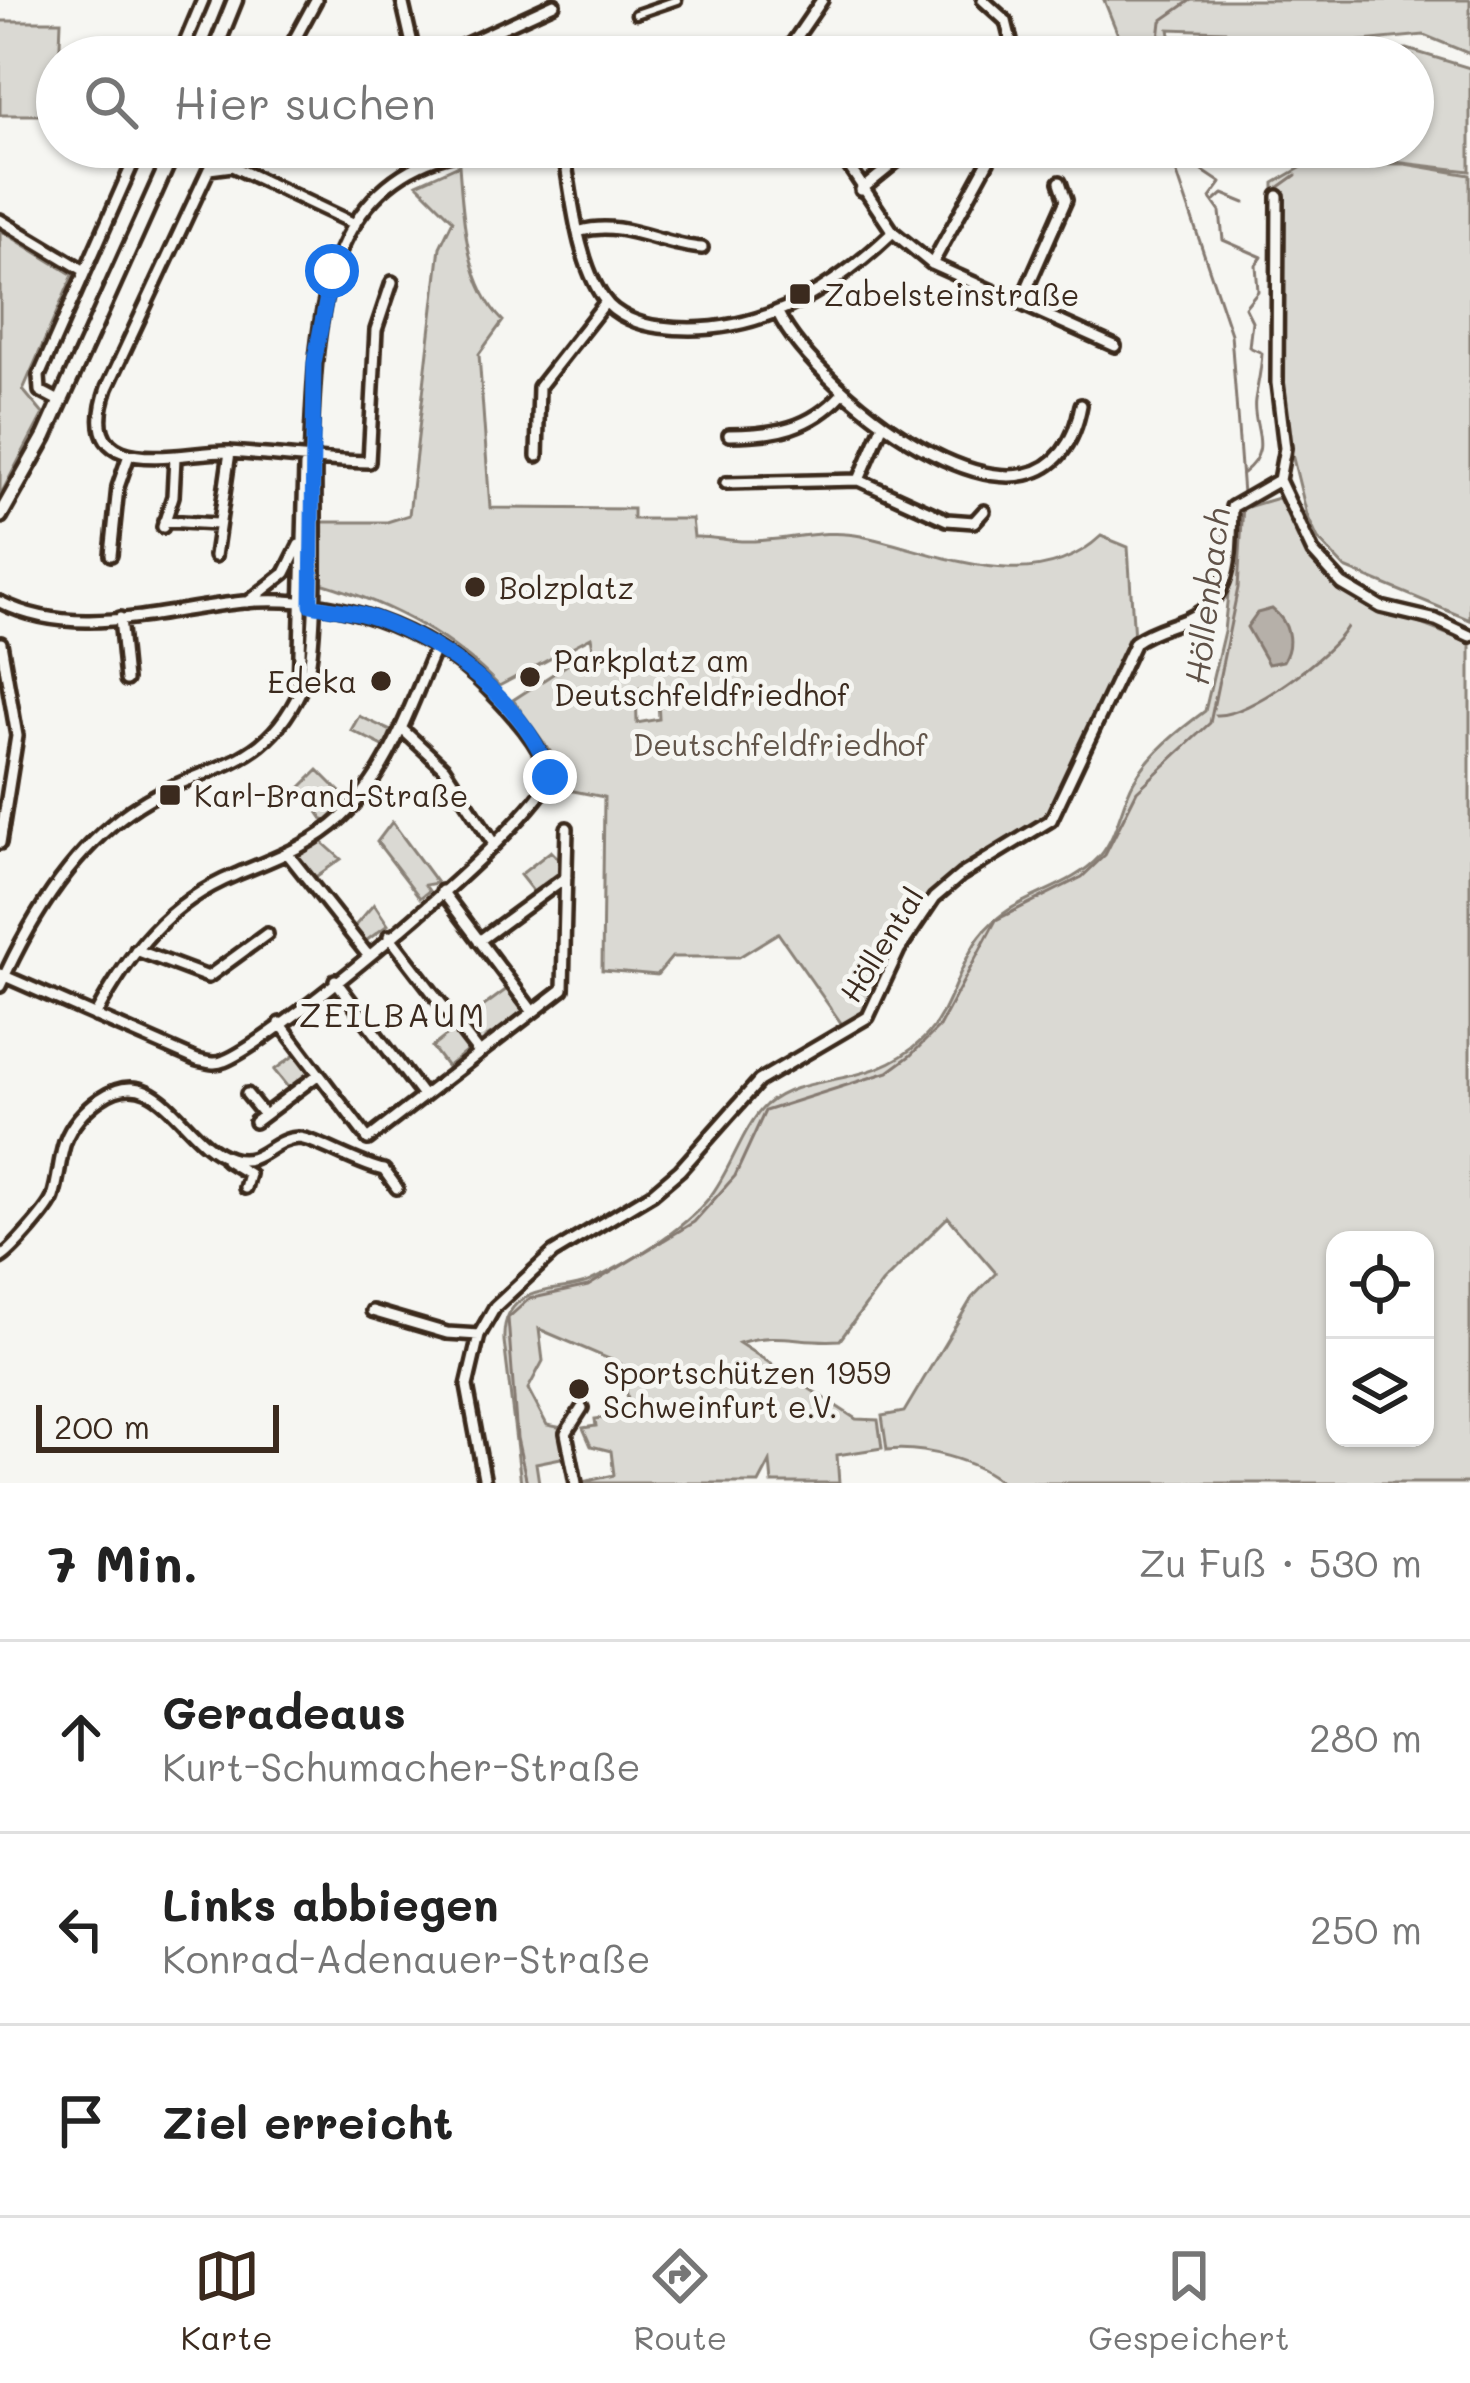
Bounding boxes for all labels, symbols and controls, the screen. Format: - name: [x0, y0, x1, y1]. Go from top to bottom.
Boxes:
- search box: [36, 36, 1434, 168]
- icon: search: [78, 69, 144, 135]
- text: Hier suchen: [174, 73, 436, 131]
- route start: [305, 244, 359, 298]
- place label: Zabelsteinstraße: [824, 274, 1079, 314]
- marker: Zabelsteinstraße: [787, 281, 813, 307]
- water label: Höllenbach: [1174, 505, 1238, 687]
- place label: Bolzplatz: [499, 567, 634, 607]
- marker: Bolzplatz: [462, 574, 488, 600]
- place label: Parkplatz am Deutschfeldfriedhof: [554, 640, 850, 714]
- place label: Edeka: [268, 661, 357, 701]
- marker: Parkplatz am Deutschfeldfriedhof: [517, 664, 543, 690]
- marker: Edeka: [368, 668, 394, 694]
- park label: Deutschfeldfriedhof: [633, 724, 929, 764]
- route end: [523, 750, 577, 804]
- place label: Karl-Brand-Straße: [194, 775, 468, 815]
- marker: Karl-Brand-Straße: [157, 782, 183, 808]
- street label: Höllental: [830, 879, 932, 1009]
- district label: ZEILBAUM: [299, 992, 487, 1035]
- map controls: [1326, 1231, 1434, 1447]
- button: locate: [1326, 1231, 1434, 1339]
- button: layers: [1326, 1339, 1434, 1447]
- place label: Sportschützen 1959 Schweinfurt e.V.: [603, 1352, 891, 1426]
- marker: Sportschützen 1959 Schweinfurt e.V.: [566, 1376, 592, 1402]
- scale bar: [36, 1399, 279, 1452]
- text: 200 m: [54, 1404, 150, 1447]
- text: 7 Min.: [48, 1528, 198, 1595]
- text: Zu Fuß · 530 m: [1139, 1536, 1422, 1587]
- text: Geradeaus: [162, 1682, 406, 1740]
- icon: ahead: [48, 1704, 114, 1770]
- text: 280 m: [1309, 1711, 1422, 1762]
- text: Kurt-Schumacher-Straße: [162, 1740, 641, 1791]
- text: Links abbiegen: [162, 1874, 499, 1932]
- icon: left: [48, 1896, 114, 1962]
- text: 250 m: [1310, 1903, 1422, 1954]
- text: Konrad-Adenauer-Straße: [162, 1932, 651, 1983]
- icon: arrive: [48, 2088, 114, 2154]
- text: Ziel erreicht: [162, 2092, 453, 2150]
- tab: Karte: [180, 2243, 273, 2358]
- tab: Route: [634, 2243, 727, 2358]
- tab: Gespeichert: [1088, 2243, 1290, 2358]

